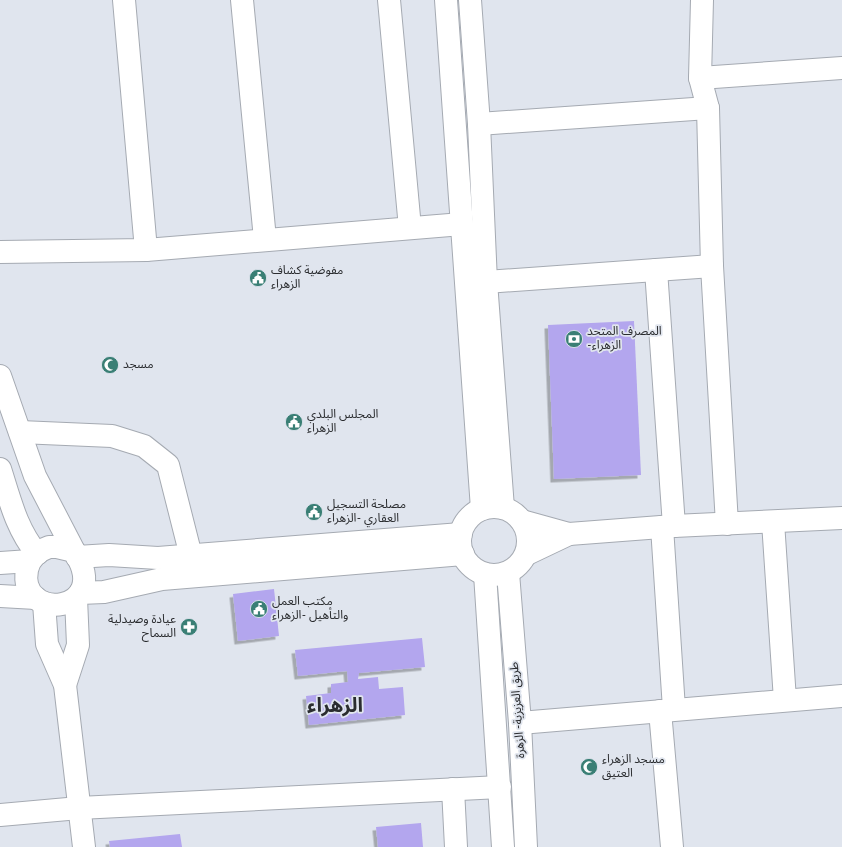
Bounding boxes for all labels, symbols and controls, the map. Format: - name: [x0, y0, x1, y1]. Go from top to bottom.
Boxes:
- place label: مفوضية كشاف الزهراء: [271, 263, 343, 293]
- public building icon: مفوضية كشاف الزهراء: [248, 268, 268, 288]
- place label: المصرف المتحد -الزهراء: [587, 324, 662, 354]
- bank icon: المصرف المتحد -الزهراء: [564, 329, 584, 349]
- mosque icon: مسجد: [100, 355, 120, 375]
- place label: مسجد: [123, 357, 154, 373]
- place label: المجلس البلدي الزهراء: [307, 407, 379, 437]
- public building icon: المجلس البلدي الزهراء: [284, 412, 304, 432]
- place label: مصلحة التسجيل العقاري -الزهراء: [327, 497, 406, 528]
- public building icon: مصلحة التسجيل العقاري -الزهراء: [304, 502, 324, 522]
- place label: مكتب العمل والتأهيل -الزهراء: [272, 594, 348, 624]
- public building icon: مكتب العمل والتأهيل -الزهراء: [249, 599, 269, 619]
- place label: عيادة وصيدلية السماح: [108, 612, 176, 642]
- pharmacy icon: عيادة وصيدلية السماح: [179, 617, 199, 637]
- street label: طريق العزيزية- الزهرة: [507, 661, 529, 759]
- district label: الزهراء: [307, 694, 363, 720]
- place label: مسجد الزهراء العتيق: [602, 752, 665, 782]
- mosque icon: مسجد الزهراء العتيق: [579, 757, 599, 777]

